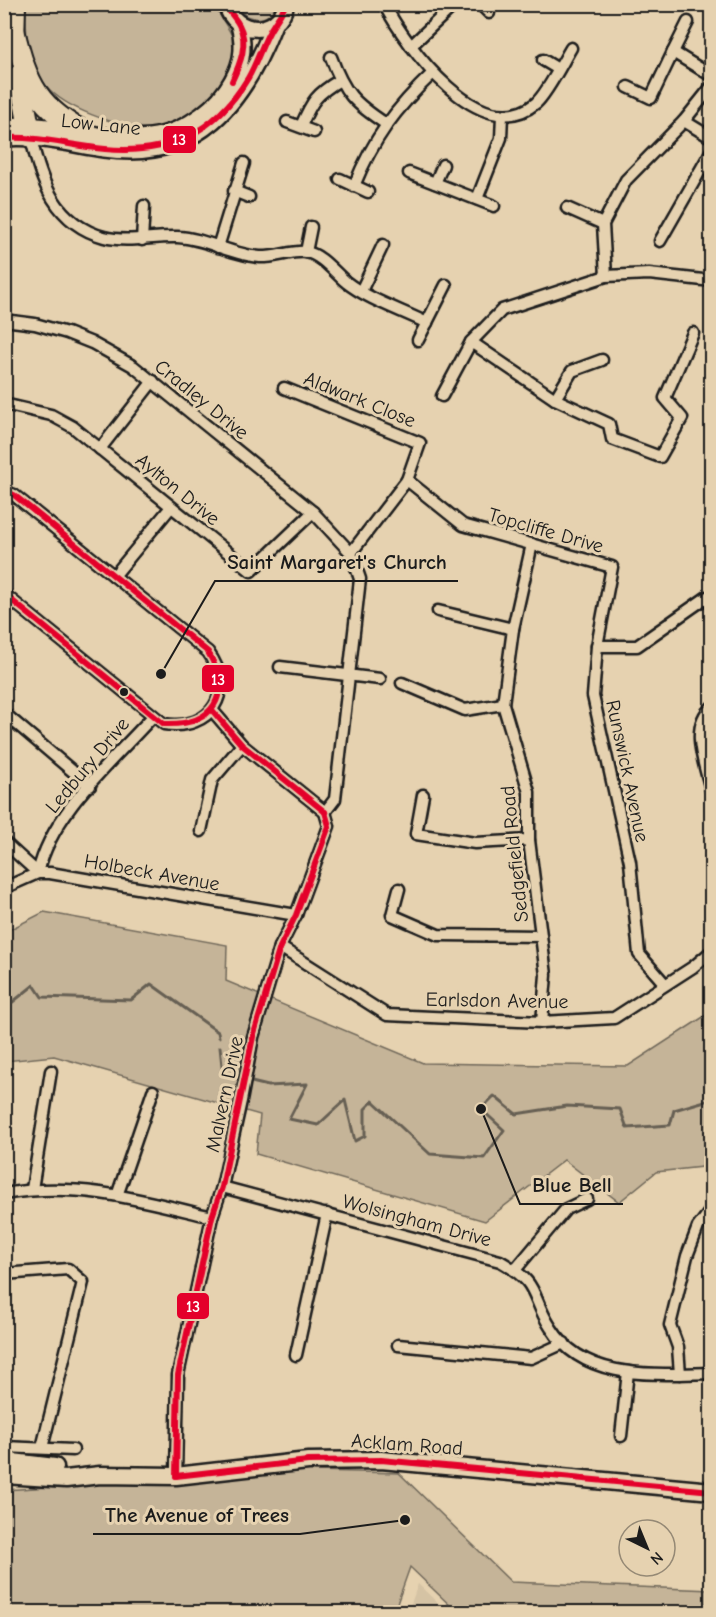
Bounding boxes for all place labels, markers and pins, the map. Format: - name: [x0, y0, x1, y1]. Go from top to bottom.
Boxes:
- callout: Saint Margaret's Church: [215, 542, 458, 581]
- unlabelled marker: [118, 686, 130, 698]
- callout: Blue Bell: [520, 1165, 623, 1204]
- callout: The Avenue of Trees: [93, 1495, 300, 1534]

